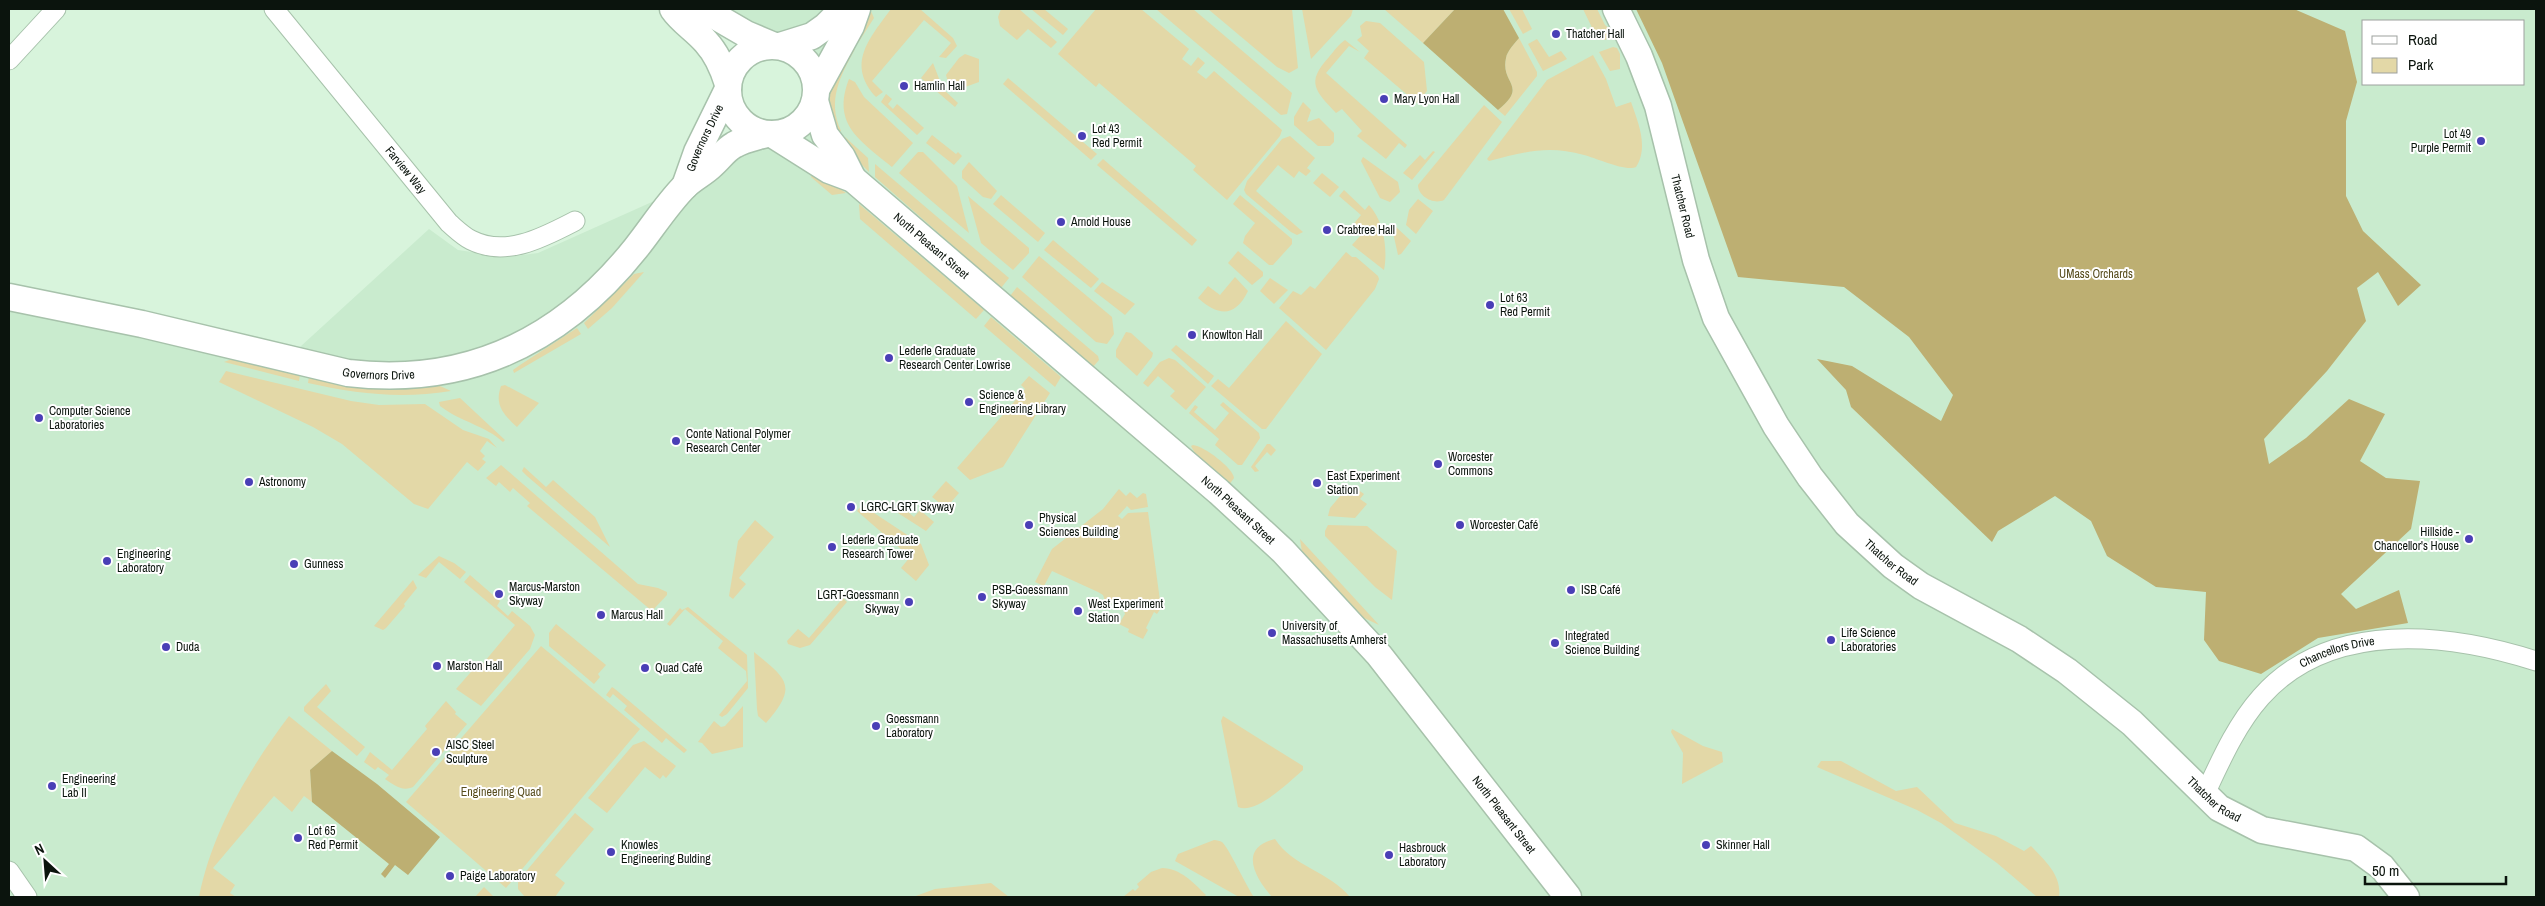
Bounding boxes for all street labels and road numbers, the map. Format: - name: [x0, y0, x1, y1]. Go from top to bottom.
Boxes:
- street label: Governors Drive: [683, 102, 727, 174]
- street label: Farview Way: [382, 143, 430, 197]
- street label: Thatcher Road: [1667, 173, 1698, 240]
- street label: North Pleasant Street: [890, 209, 972, 283]
- street label: Governors Drive: [341, 364, 415, 383]
- street label: North Pleasant Street: [1198, 472, 1279, 548]
- street label: Thatcher Road: [1861, 536, 1921, 589]
- street label: Chancellors Drive: [2297, 633, 2376, 672]
- street label: North Pleasant Street: [1468, 773, 1539, 857]
- street label: Thatcher Road: [2184, 773, 2244, 826]

